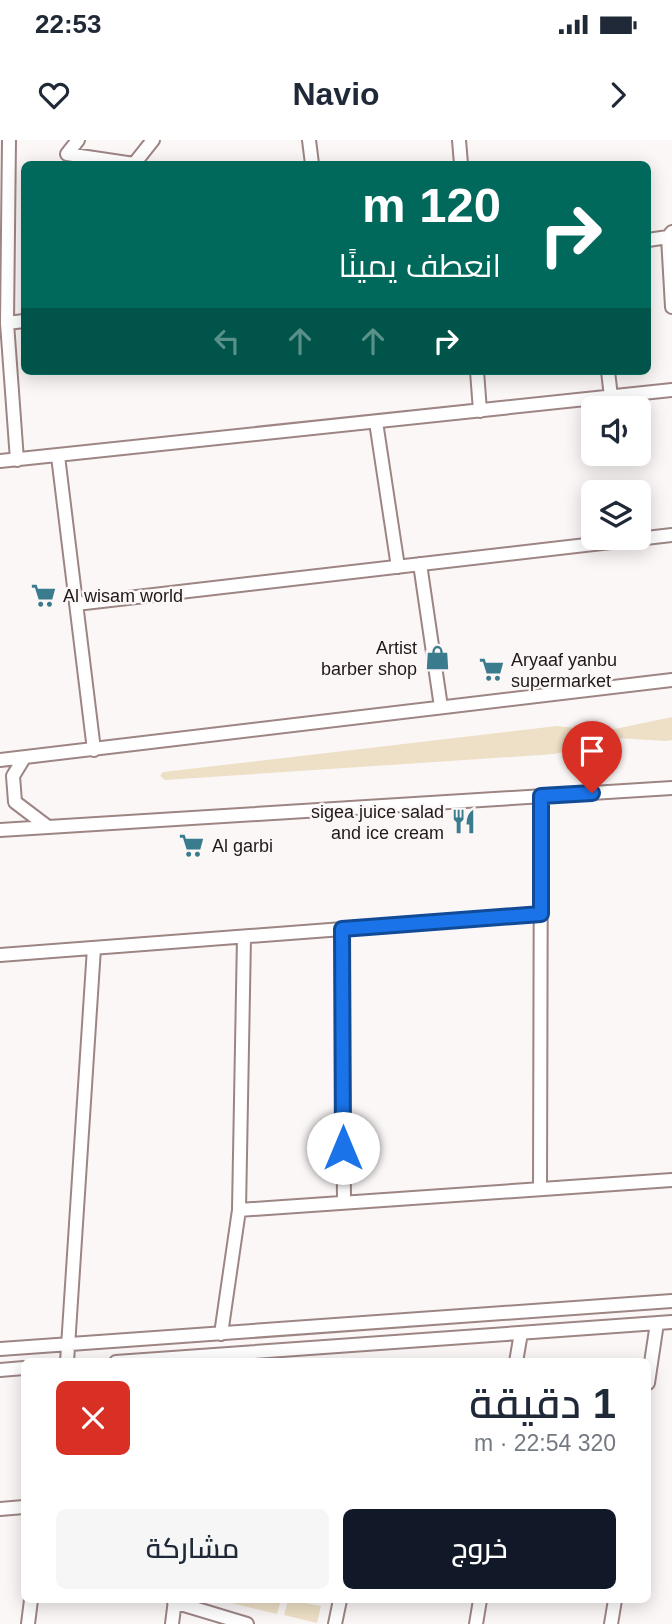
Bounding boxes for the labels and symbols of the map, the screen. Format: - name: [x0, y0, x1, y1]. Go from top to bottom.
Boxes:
- supermarket icon: Al wisam world: [29, 582, 57, 610]
- place label: Al wisam world: [63, 586, 183, 606]
- place label: Artist barber shop: [321, 638, 417, 679]
- shop icon: Artist barber shop: [423, 644, 451, 672]
- place label: Aryaaf yanbu supermarket: [511, 650, 617, 691]
- supermarket icon: Aryaaf yanbu supermarket: [477, 656, 505, 684]
- pin: [562, 721, 622, 793]
- place label: sigea juice salad and ice cream: [311, 802, 444, 843]
- restaurant icon: sigea juice salad and ice cream: [450, 808, 478, 836]
- supermarket icon: Al garbi: [178, 832, 206, 860]
- place label: Al garbi: [212, 836, 273, 856]
- position arrow: [306, 1111, 380, 1185]

